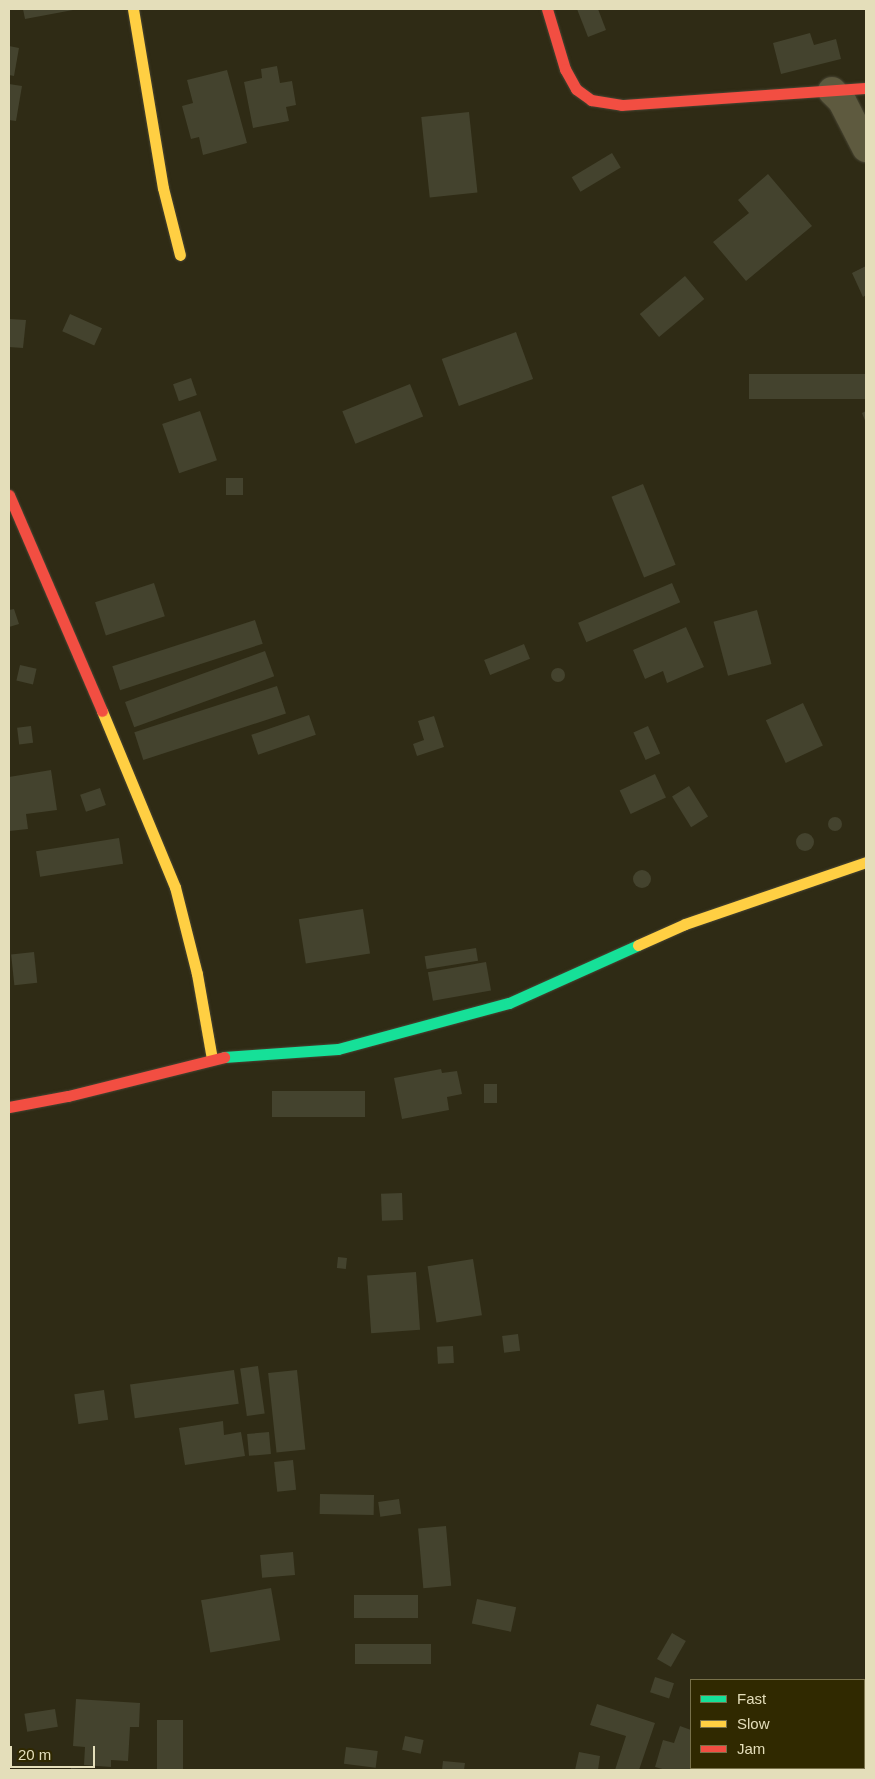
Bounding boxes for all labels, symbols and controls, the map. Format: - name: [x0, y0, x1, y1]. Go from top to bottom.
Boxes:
- legend: [690, 1679, 865, 1769]
- text: Fast: [737, 1690, 766, 1707]
- text: Slow: [737, 1715, 770, 1732]
- scale bar: [12, 1736, 98, 1768]
- text: Jam: [737, 1740, 765, 1757]
- text: 20 m: [18, 1746, 51, 1763]

